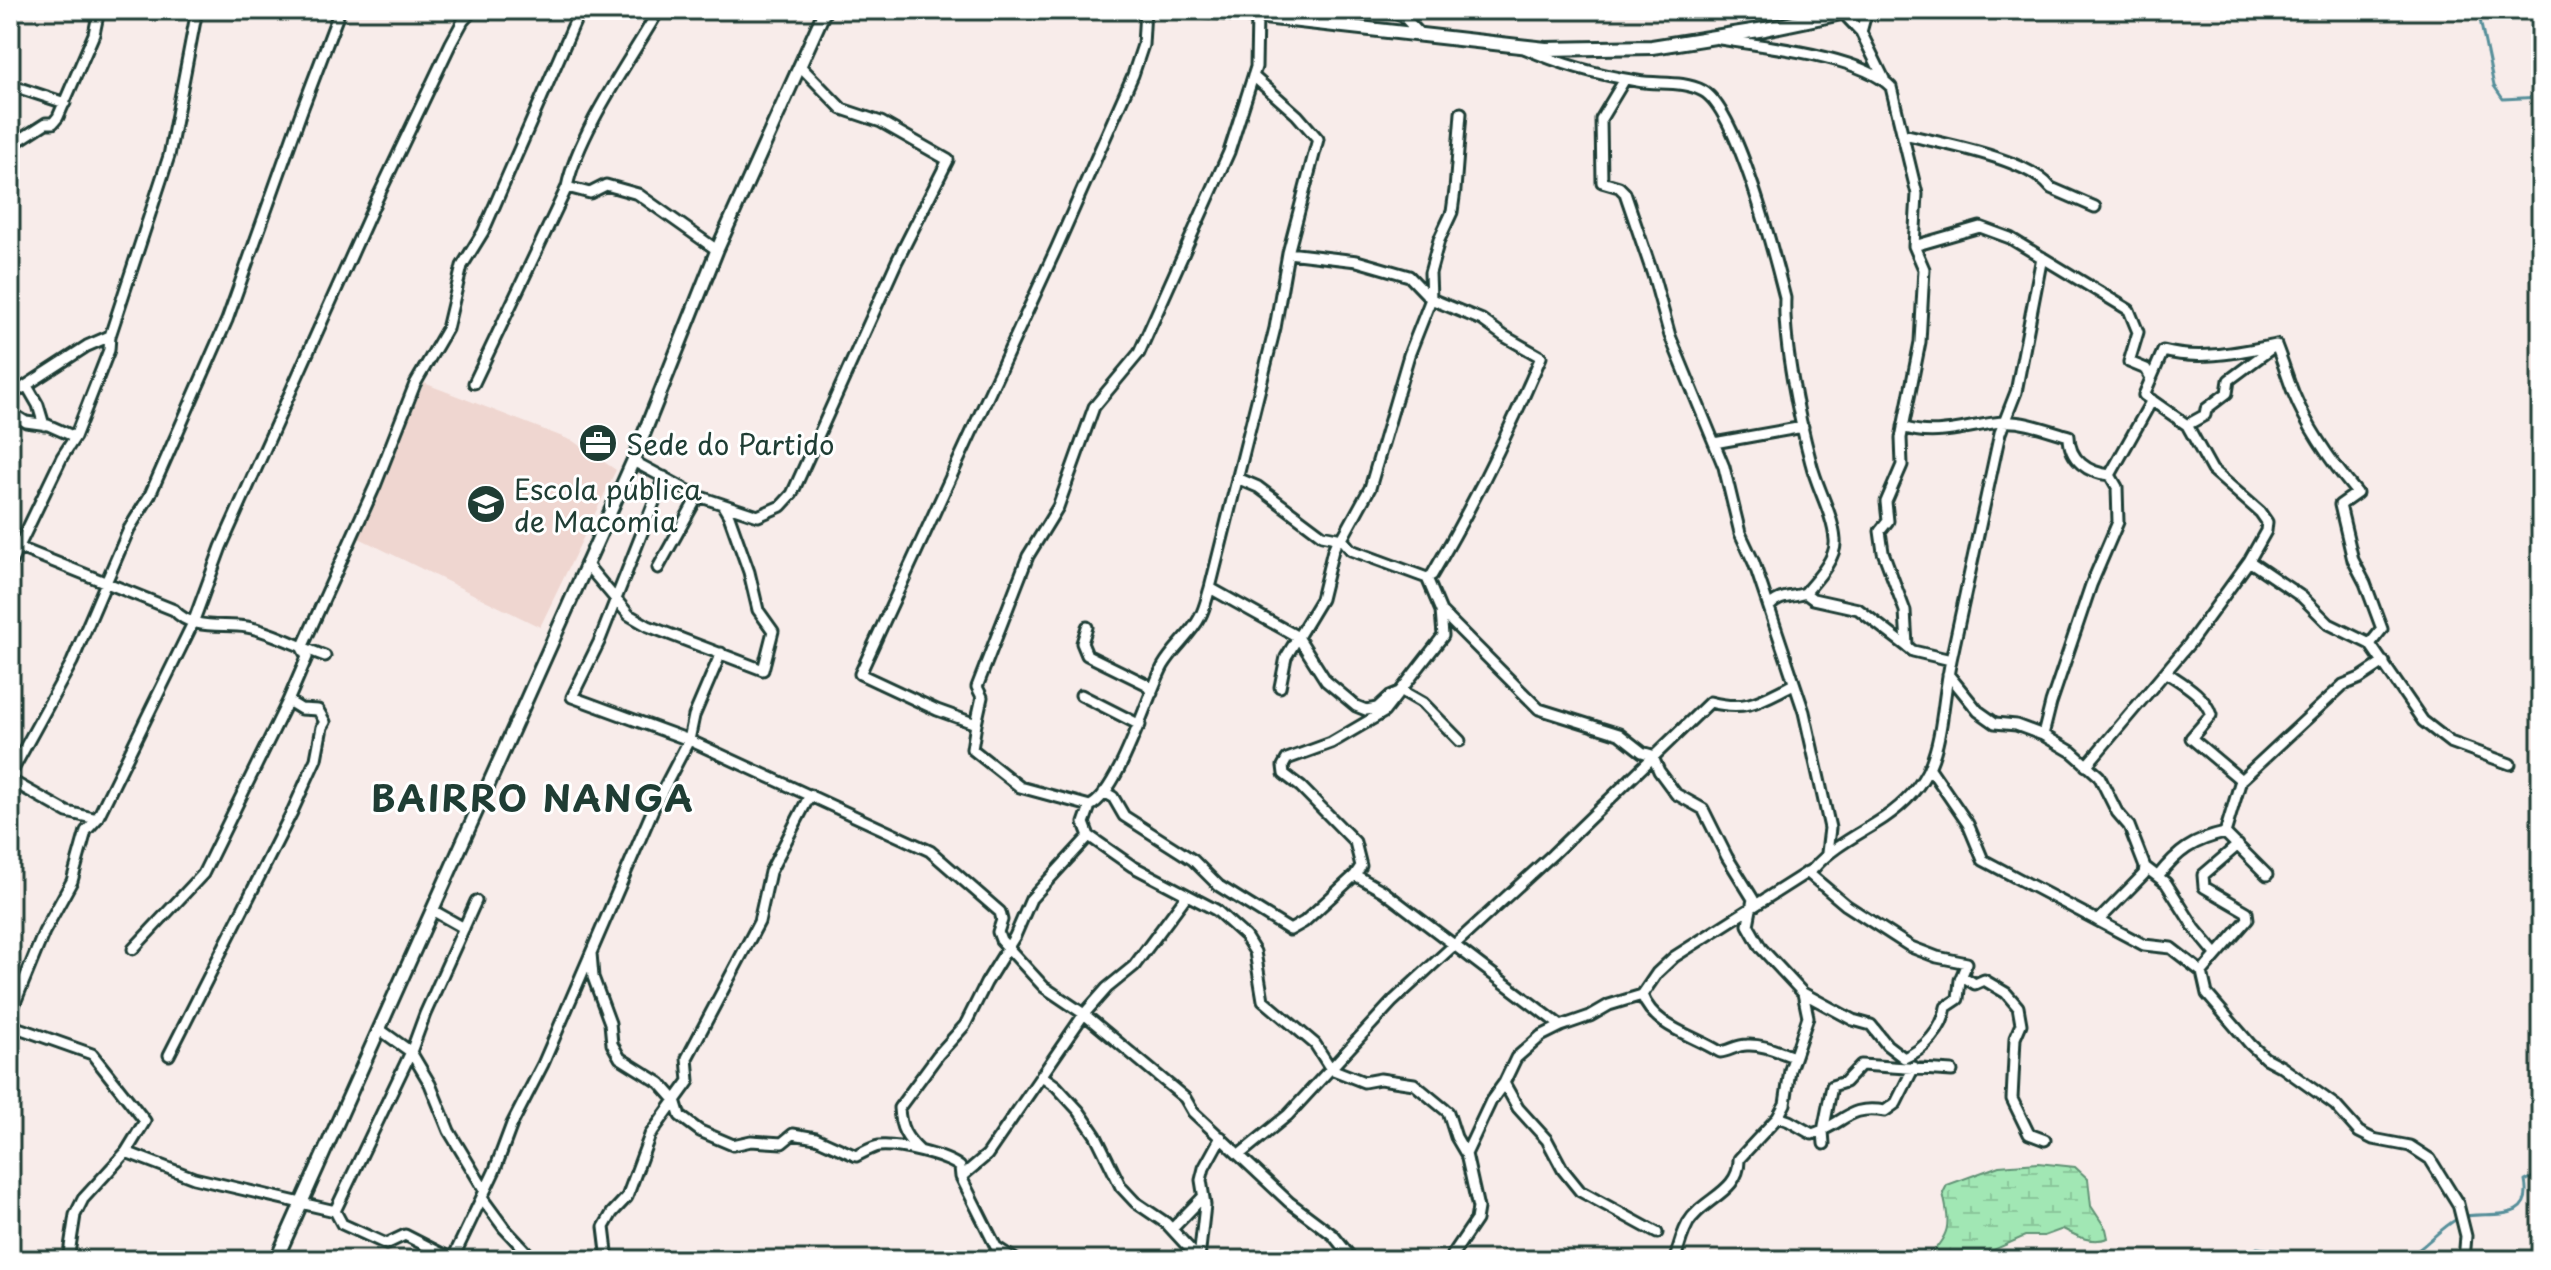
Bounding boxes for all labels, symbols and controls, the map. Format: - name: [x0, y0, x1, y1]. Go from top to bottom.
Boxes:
- office icon: Sede do Partido: [577, 422, 619, 464]
- place label: Sede do Partido: [626, 422, 835, 465]
- place label: Escola pública de Macomia: [514, 467, 702, 542]
- school or university icon: Escola pública de Macomia: [465, 483, 507, 525]
- district label: BAIRRO NANGA: [371, 770, 695, 824]

